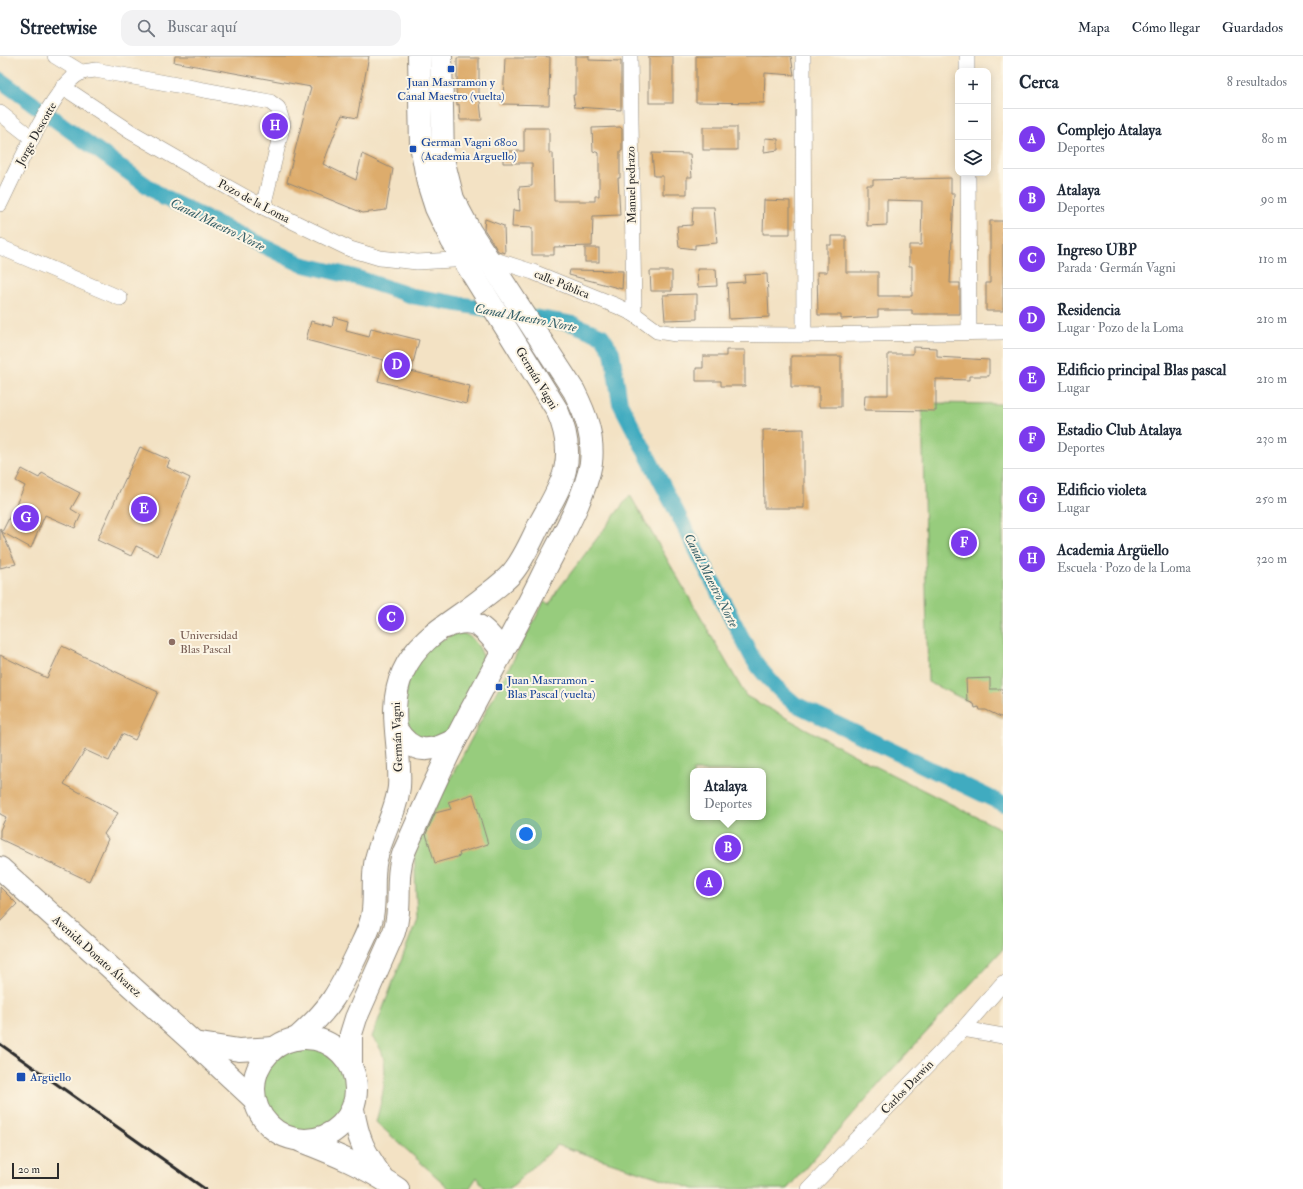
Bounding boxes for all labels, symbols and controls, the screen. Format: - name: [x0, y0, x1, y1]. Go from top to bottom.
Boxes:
- search box: [121, 10, 401, 46]
- text: Streetwise: [20, 16, 97, 40]
- icon: search: [135, 17, 157, 39]
- text: Buscar aquí: [167, 18, 236, 37]
- text: Mapa: [1078, 19, 1110, 36]
- text: Cómo llegar: [1132, 19, 1200, 36]
- text: Guardados: [1222, 19, 1283, 36]
- marker: Juan Masrramon y Canal Maestro (vuelta): [446, 64, 456, 74]
- map controls: [955, 68, 991, 176]
- button: +: [955, 68, 991, 104]
- text: Cerca: [1019, 72, 1059, 93]
- text: 8 resultados: [1227, 74, 1287, 90]
- place label: Juan Masrramon y Canal Maestro (vuelta): [397, 75, 505, 104]
- street label: Jorge Descotte: [12, 100, 60, 170]
- button: −: [955, 104, 991, 140]
- pin: H: [262, 111, 288, 141]
- text: Complejo Atalaya: [1057, 121, 1161, 140]
- text: A: [1028, 131, 1036, 147]
- text: 80 m: [1261, 131, 1287, 147]
- place label: German Vagni 6800 (Academia Arguello): [421, 135, 518, 164]
- button: layers: [955, 140, 991, 176]
- text: Deportes: [1057, 140, 1105, 156]
- marker: German Vagni 6800 (Academia Arguello): [408, 144, 418, 154]
- street label: Manuel pedrazo: [623, 146, 640, 224]
- street label: Pozo de la Loma: [215, 176, 293, 227]
- text: Atalaya: [1057, 181, 1100, 200]
- text: B: [1028, 191, 1036, 207]
- text: 90 m: [1261, 191, 1287, 207]
- water label: Canal Maestro Norte: [168, 195, 268, 255]
- text: Deportes: [1057, 200, 1105, 216]
- text: Ingreso UBP: [1057, 241, 1137, 260]
- text: C: [1027, 251, 1037, 267]
- text: 110 m: [1258, 251, 1287, 267]
- text: Parada · Germán Vagni: [1057, 260, 1176, 276]
- street label: calle Pública: [532, 267, 593, 303]
- water label: Canal Maestro Norte: [474, 300, 579, 336]
- text: Residencia: [1057, 301, 1121, 320]
- text: D: [1027, 311, 1037, 327]
- text: 210 m: [1256, 311, 1287, 327]
- text: Lugar · Pozo de la Loma: [1057, 320, 1184, 336]
- street label: Germán Vagni: [512, 344, 561, 412]
- pin: D: [384, 350, 410, 380]
- text: Edificio principal Blas pascal: [1057, 361, 1226, 380]
- text: E: [1027, 371, 1037, 387]
- text: 210 m: [1256, 371, 1287, 387]
- text: Lugar: [1057, 380, 1090, 396]
- text: Estadio Club Atalaya: [1057, 421, 1182, 440]
- text: F: [1028, 431, 1036, 447]
- text: 230 m: [1256, 431, 1287, 447]
- text: Deportes: [1057, 440, 1105, 456]
- text: Edificio violeta: [1057, 481, 1146, 500]
- text: G: [1027, 491, 1037, 507]
- text: 250 m: [1255, 491, 1287, 507]
- pin: E: [131, 494, 157, 524]
- text: Lugar: [1057, 500, 1090, 516]
- pin: G: [13, 503, 39, 533]
- pin: F: [951, 528, 977, 558]
- water label: Canal Maestro Norte: [681, 531, 742, 631]
- text: Academia Argüello: [1057, 541, 1169, 560]
- text: H: [1027, 551, 1037, 567]
- text: 320 m: [1256, 551, 1287, 567]
- text: Escuela · Pozo de la Loma: [1057, 560, 1191, 576]
- pin: C: [378, 603, 404, 633]
- place label: Universidad Blas Pascal: [180, 628, 238, 657]
- marker: Universidad Blas Pascal: [167, 637, 177, 647]
- place label: Juan Masrramon - Blas Pascal (vuelta): [506, 673, 595, 702]
- marker: Juan Masrramon - Blas Pascal (vuelta): [494, 682, 504, 692]
- street label: Germán Vagni: [389, 702, 406, 772]
- popup: [690, 768, 766, 820]
- text: Atalaya: [704, 777, 747, 796]
- text: Deportes: [704, 796, 752, 812]
- your location: [516, 824, 536, 844]
- pin: B: [715, 833, 741, 863]
- pin: A: [696, 868, 722, 898]
- street label: Avenida Donato Álvarez: [48, 912, 145, 1001]
- street label: Carlos Darwin: [878, 1057, 937, 1118]
- place label: Argüello: [29, 1070, 71, 1085]
- marker: Argüello: [15, 1071, 27, 1083]
- scale bar: [12, 1161, 59, 1180]
- text: 20 m: [18, 1163, 40, 1176]

